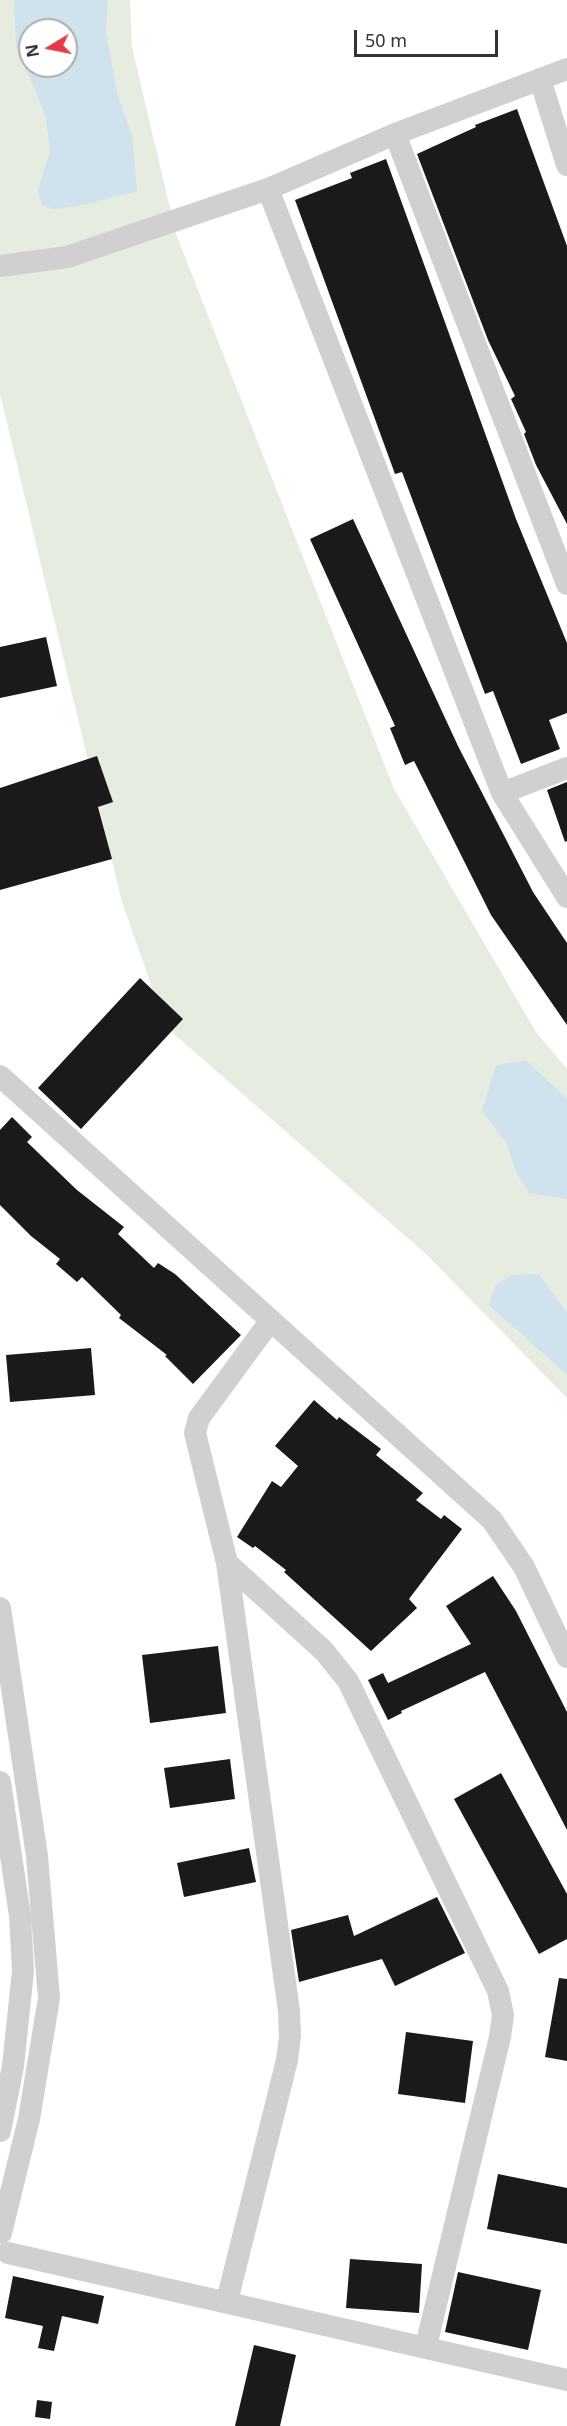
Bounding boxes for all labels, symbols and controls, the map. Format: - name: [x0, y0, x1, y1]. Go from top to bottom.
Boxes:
- north arrow: [18, 18, 78, 78]
- scale bar: [357, 18, 501, 56]
- text: 50 m: [365, 28, 407, 52]
- text: N: [20, 42, 44, 59]

